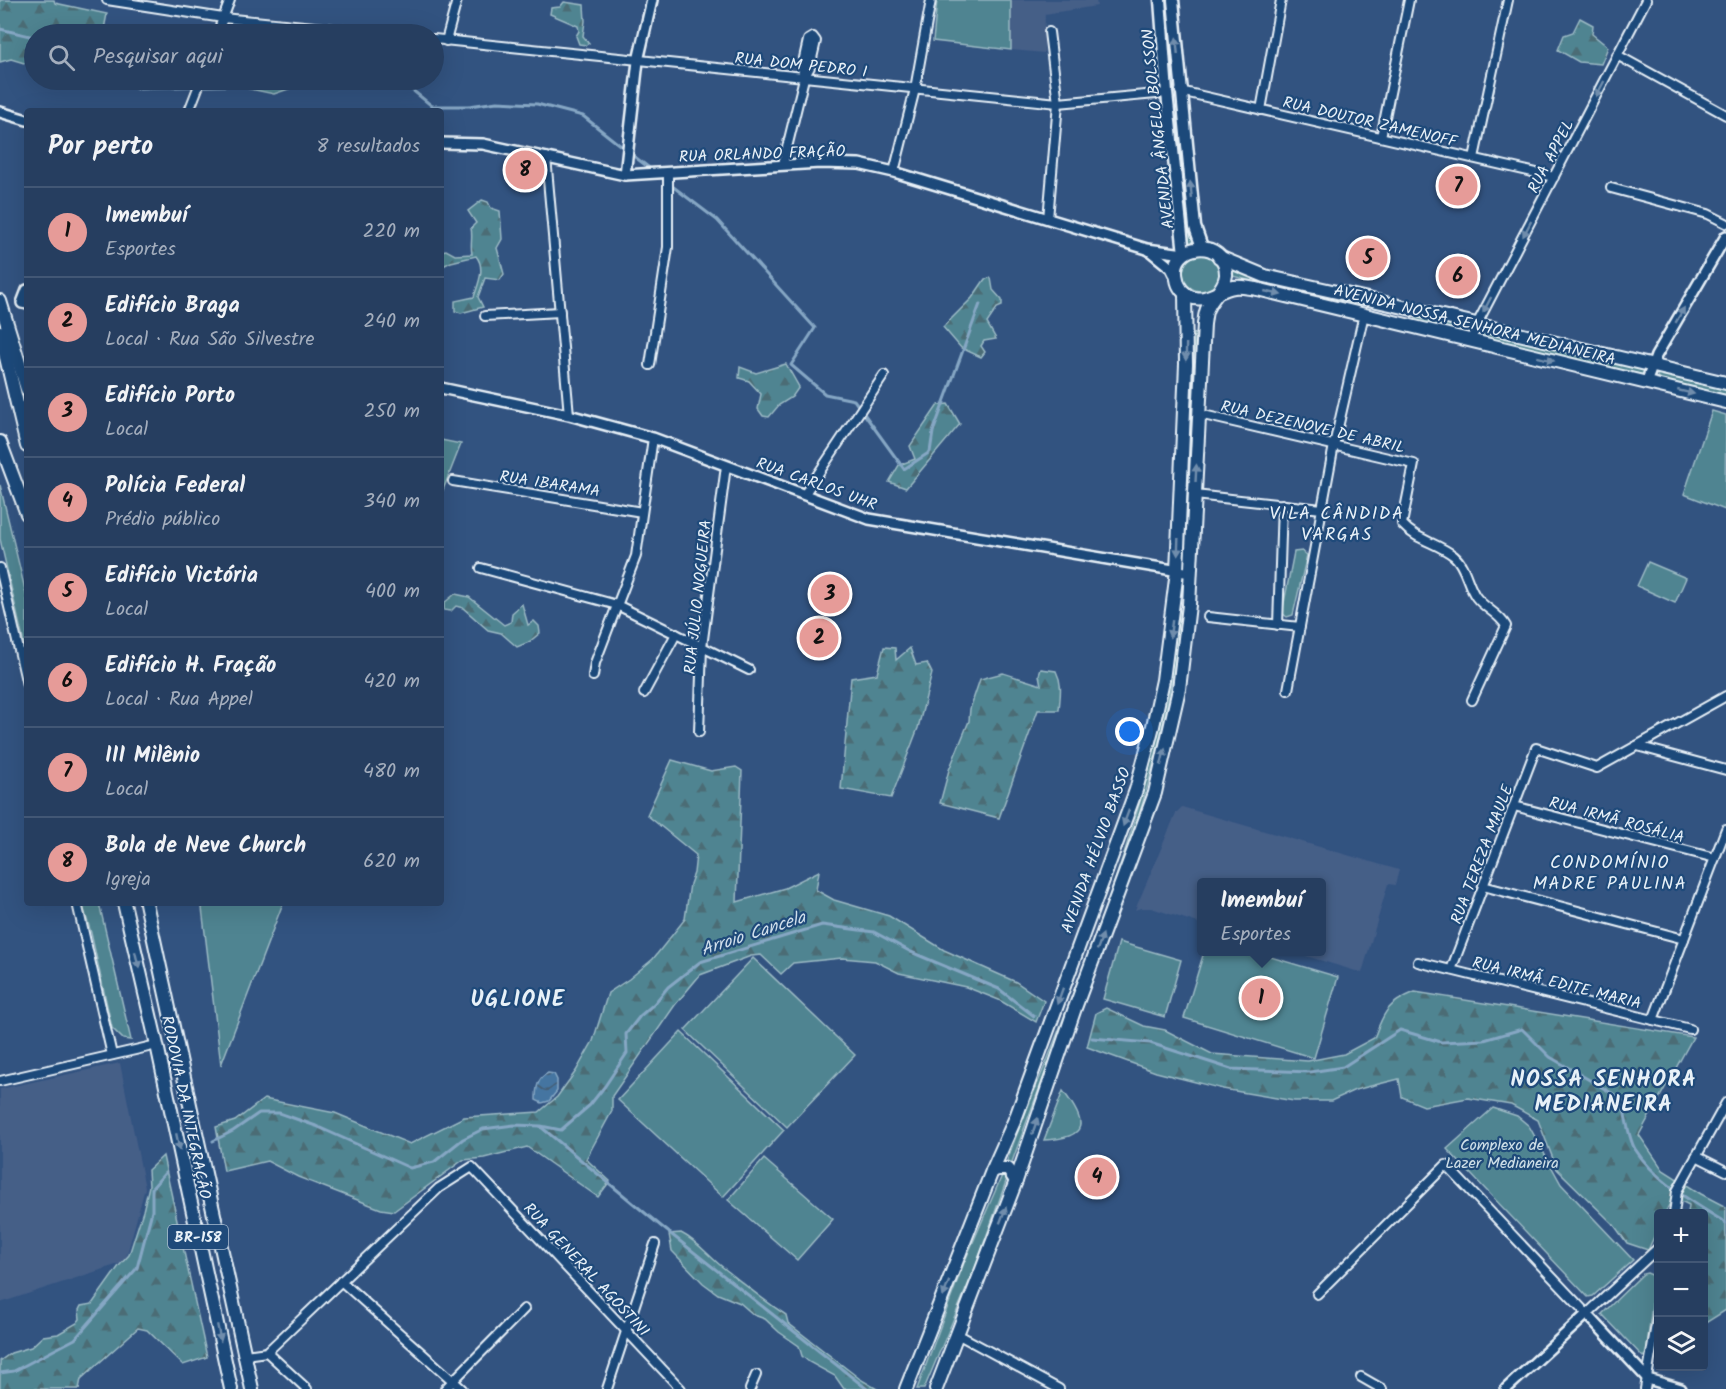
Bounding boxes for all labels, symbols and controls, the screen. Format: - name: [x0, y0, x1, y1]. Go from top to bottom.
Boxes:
- search box: [24, 24, 444, 90]
- street label: AVENIDA ÂNGELO BOLSSON: [1136, 27, 1181, 230]
- one-way arrow: [1172, 36, 1181, 55]
- text: Pesquisar aqui: [93, 40, 223, 75]
- icon: search: [45, 41, 78, 74]
- street label: RUA DOM PEDRO I: [733, 46, 868, 85]
- one-way arrow: [1595, 81, 1605, 98]
- street label: RUA DOUTOR ZAMENOFF: [1280, 90, 1461, 155]
- street label: RUA APPEL: [1521, 115, 1581, 198]
- text: Por perto: [48, 126, 153, 168]
- text: 8 resultados: [317, 131, 420, 163]
- street label: RUA ORLANDO FRAÇÃO: [678, 139, 846, 170]
- pin: 8: [506, 148, 544, 192]
- pin: 7: [1438, 164, 1478, 208]
- one-way arrow: [1186, 180, 1196, 199]
- text: Imembuí: [105, 199, 187, 234]
- text: 1: [64, 216, 71, 248]
- text: 220 m: [363, 216, 420, 248]
- one-way arrow: [1522, 220, 1532, 237]
- text: Esportes: [105, 234, 176, 266]
- pin: 5: [1348, 236, 1388, 280]
- pin: 6: [1438, 254, 1478, 298]
- street label: AVENIDA NOSSA SENHORA MEDIANEIRA: [1331, 278, 1618, 373]
- text: Edifício Braga: [105, 289, 240, 324]
- one-way arrow: [1263, 289, 1282, 298]
- one-way arrow: [1482, 297, 1492, 314]
- text: 2: [62, 306, 73, 338]
- text: 240 m: [363, 306, 420, 338]
- one-way arrow: [1675, 306, 1685, 323]
- text: Local · Rua São Silvestre: [105, 324, 314, 356]
- one-way arrow: [1181, 342, 1191, 361]
- one-way arrow: [1537, 354, 1556, 364]
- text: Edifício Porto: [105, 379, 235, 414]
- one-way arrow: [1677, 388, 1695, 398]
- street label: RUA DEZENOVE DE ABRIL: [1218, 394, 1407, 461]
- text: 3: [62, 396, 73, 428]
- text: 250 m: [364, 396, 420, 428]
- text: Local: [105, 414, 148, 446]
- street label: RUA CARLOS UHR: [753, 451, 880, 518]
- one-way arrow: [1192, 463, 1201, 482]
- street label: RUA IBARAMA: [498, 464, 602, 505]
- text: Polícia Federal: [105, 469, 245, 504]
- text: 4: [62, 486, 73, 518]
- text: 340 m: [364, 486, 420, 518]
- district label: VILA CÂNDIDA VARGAS: [1270, 500, 1404, 550]
- text: Prédio público: [105, 504, 220, 536]
- street label: RUA JÚLIO NOGUEIRA: [678, 518, 719, 676]
- one-way arrow: [1173, 537, 1182, 556]
- text: Edifício Victória: [105, 559, 258, 594]
- pin: 3: [810, 572, 850, 616]
- text: 5: [62, 576, 73, 608]
- text: 400 m: [365, 576, 420, 608]
- text: Local: [105, 594, 148, 626]
- pin: 2: [800, 616, 838, 660]
- one-way arrow: [1166, 619, 1175, 638]
- text: Edifício H. Fração: [105, 649, 276, 684]
- text: 6: [62, 666, 73, 698]
- text: 420 m: [363, 666, 420, 698]
- text: Local · Rua Appel: [105, 684, 253, 716]
- your location: [1115, 717, 1144, 746]
- text: III Milênio: [105, 739, 200, 774]
- one-way arrow: [1159, 748, 1169, 767]
- text: 7: [63, 756, 72, 788]
- text: 480 m: [363, 756, 420, 788]
- street label: AVENIDA HÉLVIO BASSO: [1055, 764, 1138, 937]
- text: Local: [105, 774, 148, 806]
- street label: RUA TEREZA MAULE: [1444, 780, 1521, 928]
- street label: RUA IRMÃ ROSÁLIA: [1546, 790, 1687, 851]
- one-way arrow: [1121, 809, 1130, 827]
- text: Bola de Neve Church: [105, 829, 306, 864]
- text: 8: [62, 846, 73, 878]
- text: 620 m: [363, 846, 420, 878]
- district label: CONDOMÍNIO MADRE PAULINA: [1533, 849, 1687, 899]
- text: Igreja: [105, 864, 151, 896]
- popup: [1197, 878, 1326, 956]
- text: Imembuí: [1220, 884, 1303, 919]
- water label: Arroio Cancela: [697, 903, 811, 965]
- text: Esportes: [1220, 919, 1291, 951]
- one-way arrow: [1095, 932, 1105, 950]
- street label: RUA IRMÃ EDITE MARIA: [1469, 950, 1644, 1017]
- one-way arrow: [133, 951, 143, 969]
- pin: 1: [1242, 976, 1280, 1020]
- district label: UGLIONE: [470, 983, 566, 1018]
- one-way arrow: [1054, 988, 1064, 1006]
- street label: RODOVIA DA INTEGRAÇÃO: [154, 1013, 217, 1202]
- district label: NOSSA SENHORA MEDIANEIRA: [1511, 1063, 1697, 1123]
- one-way arrow: [1031, 1117, 1041, 1135]
- one-way arrow: [174, 1133, 183, 1152]
- park label: Complexo de Lazer Medianeira: [1445, 1133, 1559, 1176]
- pin: 4: [1078, 1154, 1116, 1200]
- street label: RUA GENERAL AGOSTINI: [517, 1197, 655, 1343]
- one-way arrow: [998, 1205, 1008, 1223]
- map controls: [1654, 1209, 1708, 1371]
- button: +: [1654, 1209, 1708, 1263]
- road number: BR-158: [168, 1225, 228, 1249]
- button: −: [1654, 1263, 1708, 1317]
- one-way arrow: [940, 1280, 950, 1298]
- button: layers: [1654, 1317, 1708, 1371]
- one-way arrow: [215, 1324, 224, 1343]

